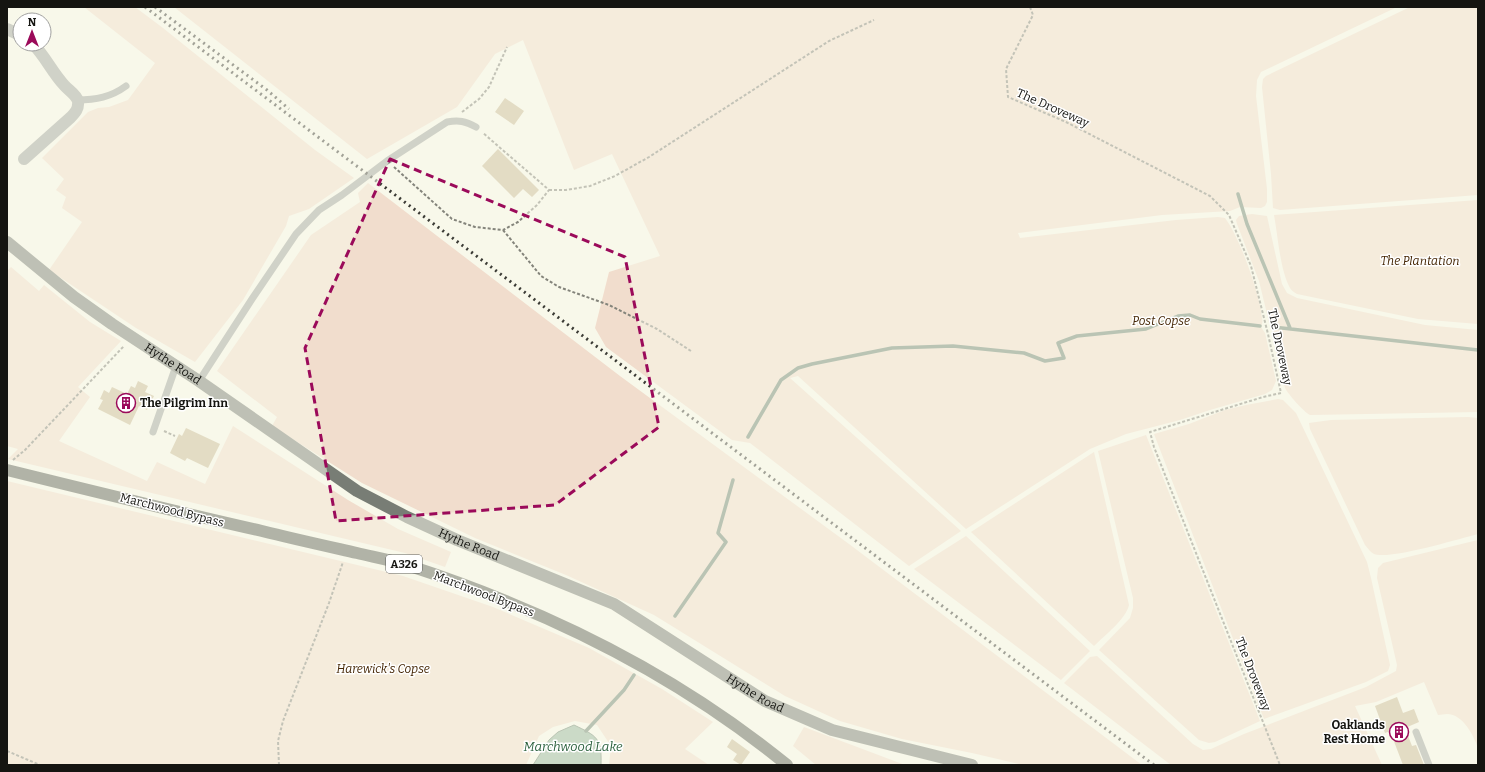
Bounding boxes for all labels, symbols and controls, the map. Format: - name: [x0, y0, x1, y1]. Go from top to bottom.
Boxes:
- north arrow: [12, 12, 52, 52]
- text: N: [28, 16, 37, 29]
- street label: The Droveway: [1015, 86, 1092, 130]
- park label: The Plantation: [1380, 254, 1460, 268]
- street label: The Droveway: [1265, 308, 1295, 387]
- park label: Post Copse: [1132, 314, 1190, 328]
- street label: Hythe Road: [142, 340, 204, 387]
- building icon: The Pilgrim Inn: [115, 392, 137, 414]
- place label: The Pilgrim Inn: [140, 396, 228, 410]
- street label: Marchwood Bypass: [119, 490, 226, 530]
- street label: Hythe Road: [436, 525, 501, 564]
- road number: A326: [386, 555, 422, 573]
- street label: Marchwood Bypass: [432, 568, 537, 620]
- street label: The Droveway: [1233, 635, 1274, 713]
- park label: Harewick's Copse: [336, 662, 430, 676]
- street label: Hythe Road: [724, 671, 786, 715]
- place label: Oaklands Rest Home: [1324, 718, 1385, 746]
- building icon: Oaklands Rest Home: [1388, 721, 1410, 743]
- water label: Marchwood Lake: [523, 739, 623, 754]

